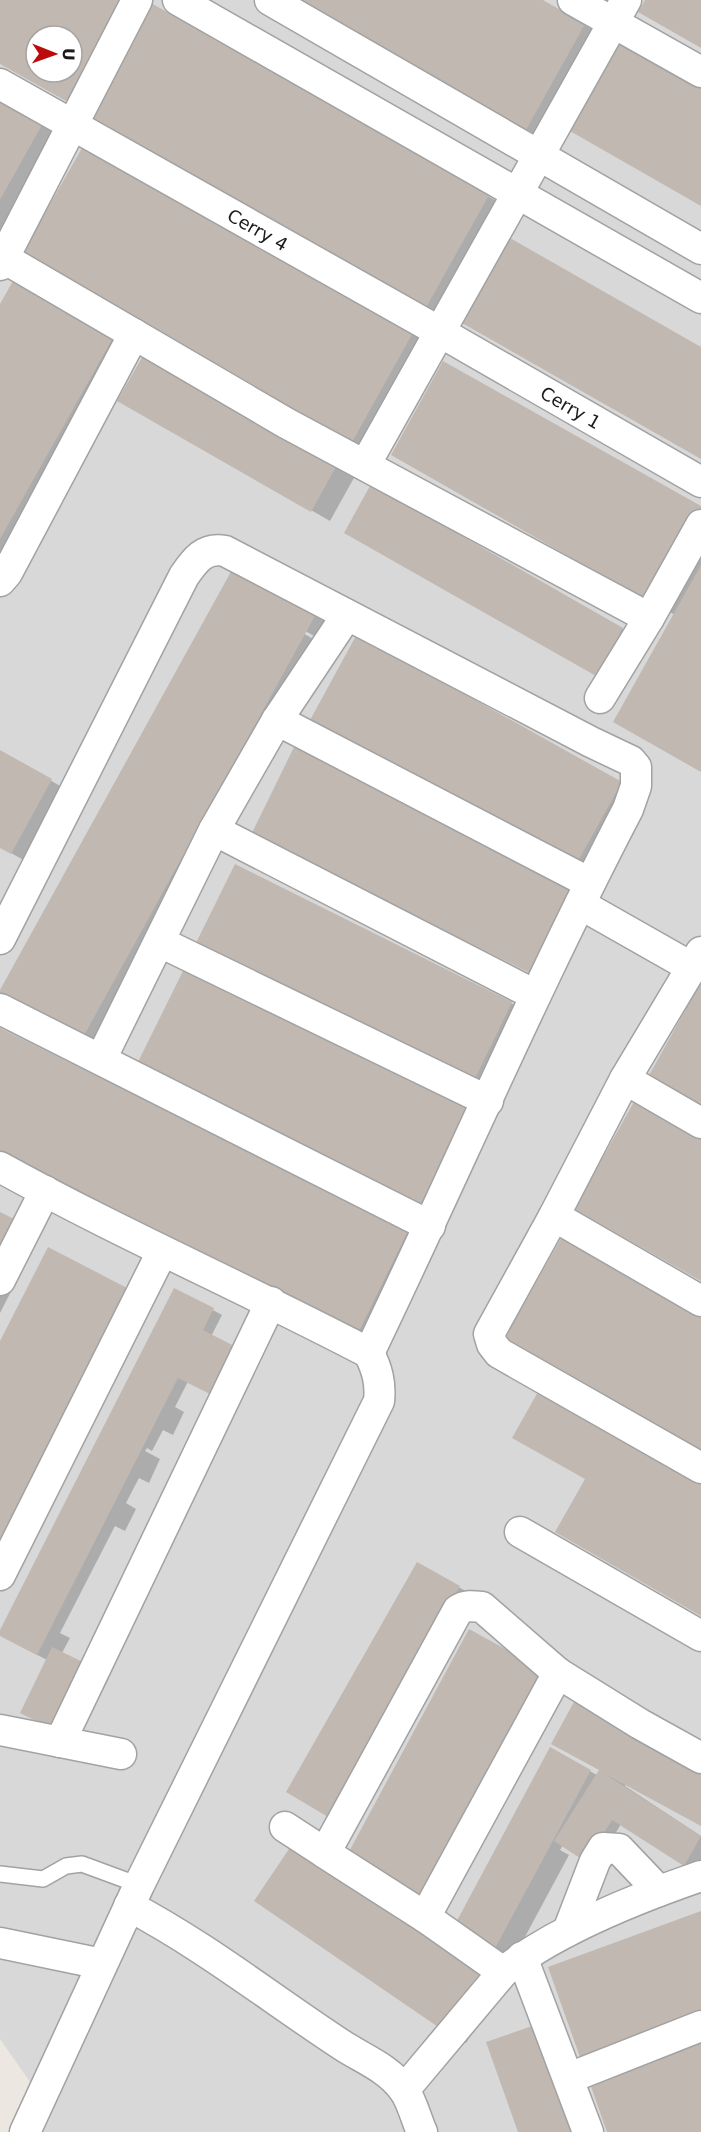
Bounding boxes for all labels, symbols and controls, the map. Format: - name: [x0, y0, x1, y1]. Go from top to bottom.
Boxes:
- north arrow: [24, 24, 84, 84]
- text: U: [59, 48, 78, 61]
- street label: Cerry 4: [224, 204, 292, 255]
- street label: Cerry 1: [537, 382, 605, 433]

